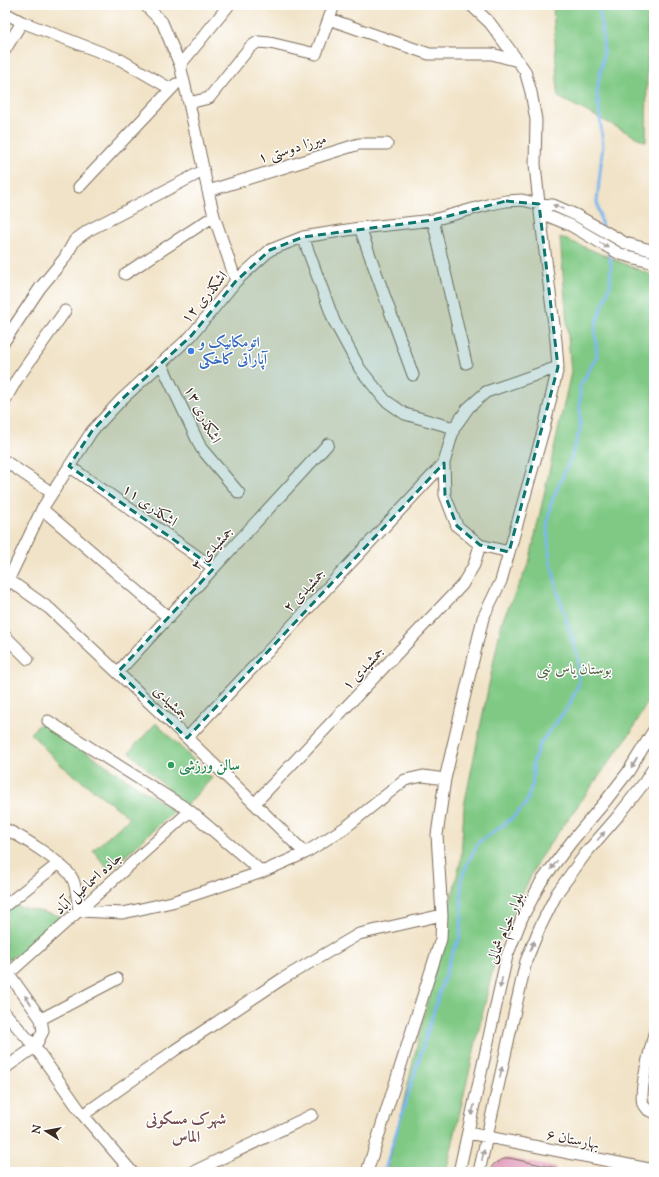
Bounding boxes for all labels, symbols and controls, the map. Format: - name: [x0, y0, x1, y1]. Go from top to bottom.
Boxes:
- street label: میرزا دوستی ۱: [256, 129, 329, 170]
- one-way arrow: [551, 204, 563, 210]
- one-way arrow: [598, 242, 610, 249]
- street label: اشکذری ۱۲: [177, 267, 233, 329]
- place label: اتومکانیک و آپاراتی کاخکی: [197, 333, 269, 371]
- marker: اتومکانیک و آپاراتی کاخکی: [186, 346, 196, 356]
- street label: اشکذری ۱۳: [178, 382, 225, 448]
- street label: اشکذری ۱۱: [117, 480, 181, 533]
- street label: جمشیدی ۳: [187, 522, 239, 576]
- street label: جمشیدی ۲: [279, 564, 331, 618]
- street label: جمشیدی ۱: [338, 642, 390, 696]
- park label: بوستان یاس نبی: [536, 660, 612, 681]
- street label: جمشیدی: [148, 681, 192, 725]
- place label: سالن ورزشی: [179, 756, 240, 777]
- one-way arrow: [630, 758, 638, 768]
- marker: سالن ورزشی: [166, 760, 176, 770]
- one-way arrow: [596, 831, 605, 842]
- street label: جاده اسماعیل آباد: [50, 848, 128, 920]
- one-way arrow: [549, 860, 558, 871]
- street label: بلوار خیام شمالی: [483, 890, 531, 968]
- one-way arrow: [529, 940, 535, 951]
- one-way arrow: [497, 977, 503, 989]
- one-way arrow: [24, 995, 32, 1005]
- one-way arrow: [499, 1066, 505, 1078]
- one-way arrow: [469, 1104, 475, 1116]
- district label: شهرک مسکونی الماس: [145, 1109, 226, 1150]
- north arrow: [26, 1111, 66, 1151]
- text: N: [28, 1123, 46, 1136]
- street label: بهارستان ۶: [544, 1125, 601, 1156]
- one-way arrow: [480, 1148, 486, 1161]

